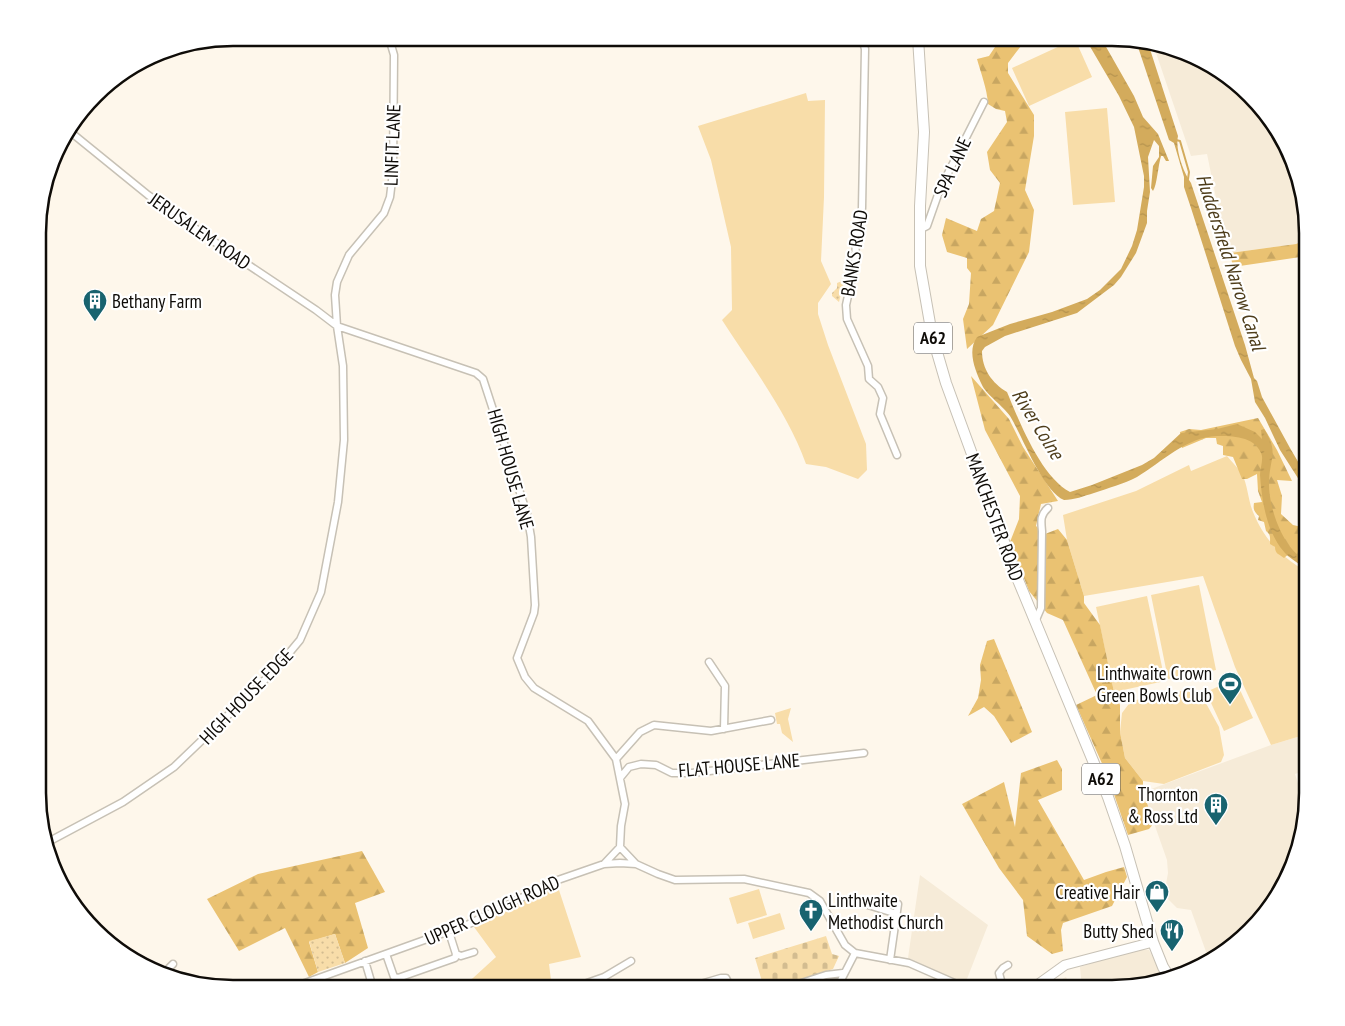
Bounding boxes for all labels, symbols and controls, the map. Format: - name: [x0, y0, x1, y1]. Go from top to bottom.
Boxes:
- street label: LINFIT LANE: [379, 104, 405, 186]
- street label: SPA LANE: [928, 133, 976, 201]
- water label: Huddersfield Narrow Canal: [1190, 171, 1273, 356]
- street label: JERUSALEM ROAD: [144, 187, 255, 275]
- street label: BANKS ROAD: [835, 208, 873, 298]
- building icon: Bethany Farm: [82, 288, 108, 322]
- place label: Bethany Farm: [112, 289, 202, 313]
- road number: A62: [914, 322, 952, 353]
- water label: River Colne: [1006, 384, 1071, 466]
- street label: HIGH HOUSE LANE: [482, 406, 540, 532]
- street label: MANCHESTER ROAD: [961, 450, 1029, 584]
- street label: HIGH HOUSE EDGE: [194, 643, 298, 749]
- place label: Linthwaite Crown Green Bowls Club: [1097, 661, 1212, 707]
- sports icon: Linthwaite Crown Green Bowls Club: [1217, 671, 1243, 705]
- street label: FLAT HOUSE LANE: [677, 748, 801, 782]
- road number: A62: [1082, 764, 1120, 794]
- place label: Thornton & Ross Ltd: [1127, 782, 1198, 828]
- building icon: Thornton & Ross Ltd: [1203, 792, 1229, 826]
- street label: UPPER CLOUGH ROAD: [421, 869, 563, 951]
- shop icon: Creative Hair: [1144, 879, 1170, 913]
- place label: Creative Hair: [1055, 880, 1141, 904]
- place label: Linthwaite Methodist Church: [828, 888, 943, 934]
- church icon: Linthwaite Methodist Church: [798, 898, 824, 932]
- restaurant icon: Butty Shed: [1159, 918, 1185, 952]
- place label: Butty Shed: [1083, 919, 1154, 943]

